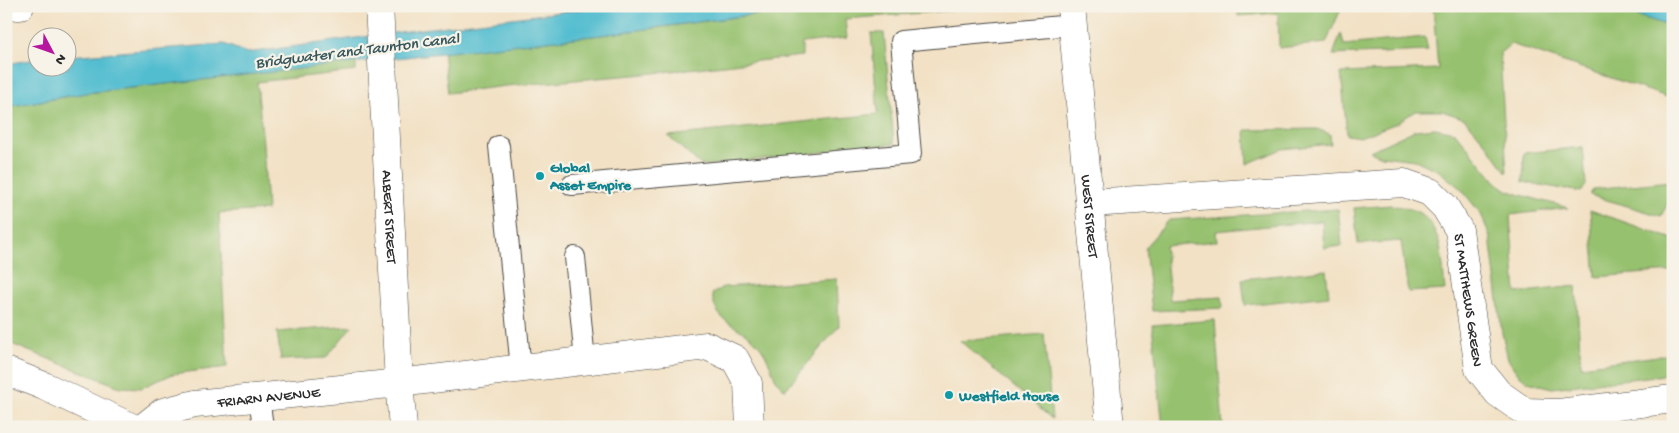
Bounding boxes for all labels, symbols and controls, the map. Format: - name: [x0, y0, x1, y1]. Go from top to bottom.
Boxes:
- north arrow: [28, 28, 78, 78]
- water label: Bridgwater and Taunton Canal: [255, 30, 462, 74]
- text: N: [51, 50, 69, 68]
- place label: Global Asset Empire: [549, 160, 632, 195]
- street label: ALBERT STREET: [377, 170, 400, 265]
- marker: Global Asset Empire: [534, 170, 546, 182]
- street label: WEST STREET: [1076, 174, 1101, 260]
- street label: ST MATTHEWS GREEN: [1449, 233, 1486, 368]
- street label: FRIARN AVENUE: [215, 384, 322, 413]
- place label: Westfield House: [958, 388, 1060, 406]
- marker: Westfield House: [943, 389, 955, 401]

